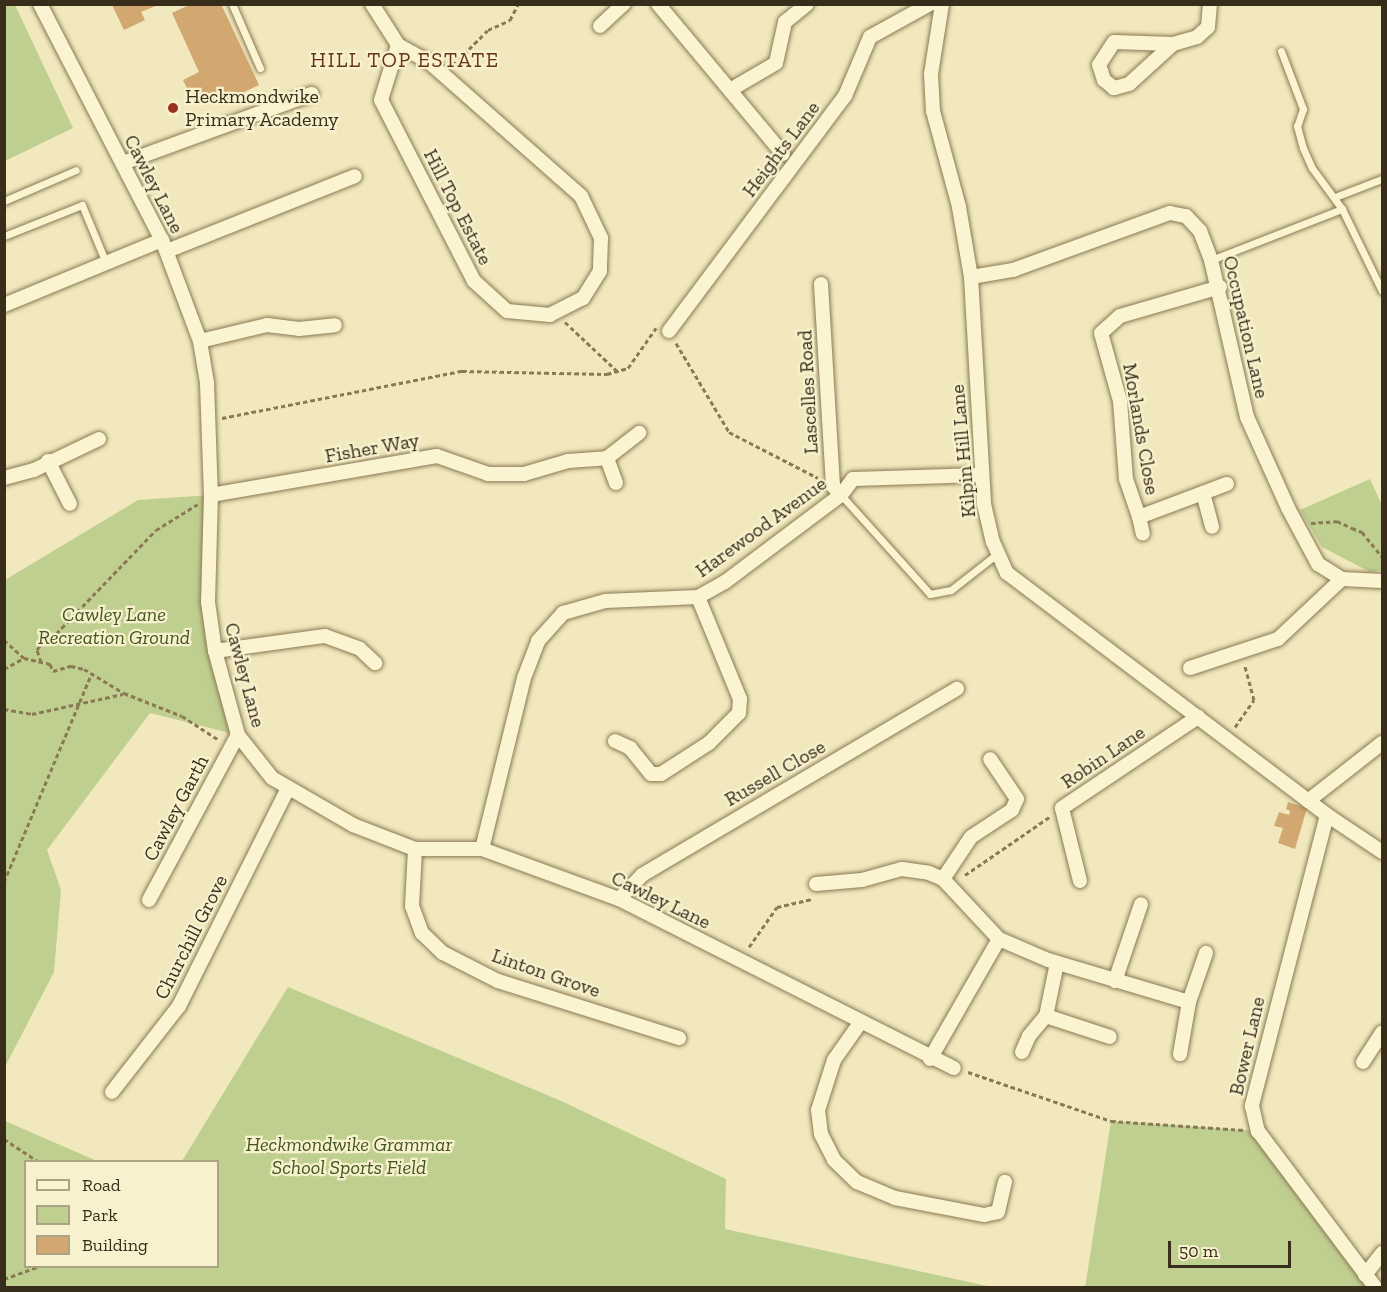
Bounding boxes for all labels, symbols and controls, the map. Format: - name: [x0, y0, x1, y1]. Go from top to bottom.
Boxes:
- district label: HILL TOP ESTATE: [310, 47, 500, 73]
- place label: Heckmondwike Primary Academy: [185, 84, 340, 131]
- street label: Heights Lane: [737, 96, 825, 202]
- marker: Heckmondwike Primary Academy: [166, 101, 180, 115]
- street label: Cawley Lane: [119, 131, 189, 237]
- street label: Hill Top Estate: [418, 145, 498, 269]
- street label: Occupation Lane: [1218, 253, 1274, 401]
- street label: Lascelles Road: [793, 329, 823, 455]
- street label: Morlands Close: [1118, 361, 1164, 497]
- street label: Kilpin Hill Lane: [945, 383, 981, 519]
- street label: Fisher Way: [322, 428, 422, 468]
- street label: Harewood Avenue: [691, 471, 831, 583]
- park label: Cawley Lane Recreation Ground: [38, 602, 190, 649]
- street label: Cawley Lane: [219, 620, 271, 730]
- street label: Robin Lane: [1056, 720, 1150, 794]
- street label: Russell Close: [720, 735, 830, 811]
- street label: Cawley Garth: [138, 751, 214, 865]
- street label: Cawley Lane: [607, 866, 715, 934]
- street label: Churchill Grove: [149, 871, 233, 1003]
- street label: Linton Grove: [489, 943, 603, 1003]
- street label: Bower Lane: [1224, 994, 1270, 1098]
- park label: Heckmondwike Grammar School Sports Field: [246, 1132, 452, 1179]
- legend: [24, 1160, 219, 1268]
- text: Road: [82, 1174, 121, 1196]
- text: Park: [82, 1204, 118, 1226]
- scale bar: [1171, 1229, 1294, 1267]
- text: Building: [82, 1234, 148, 1256]
- text: 50 m: [1179, 1240, 1218, 1262]

